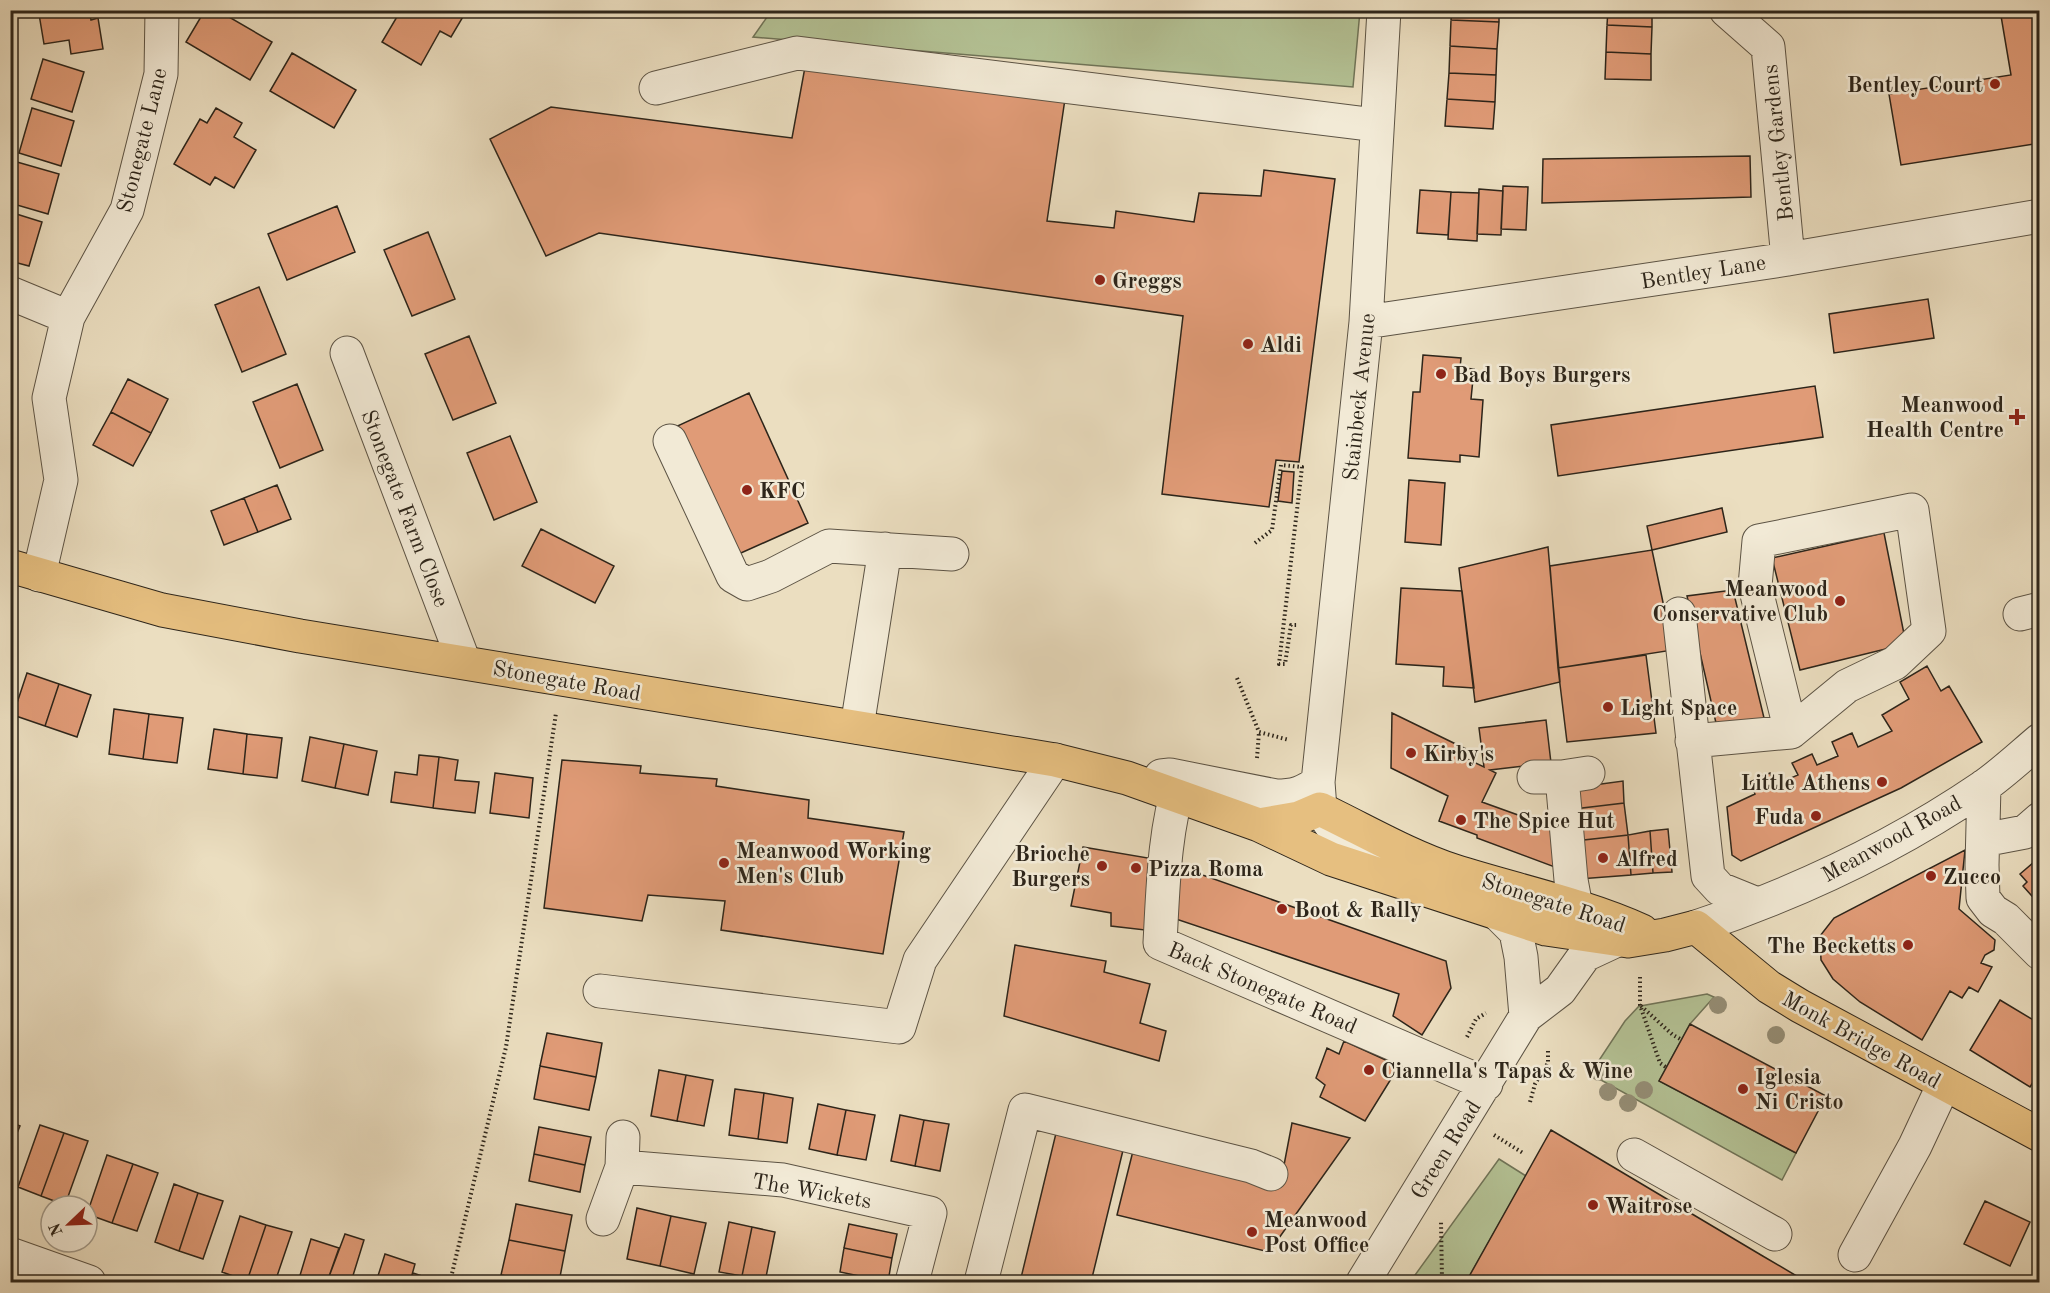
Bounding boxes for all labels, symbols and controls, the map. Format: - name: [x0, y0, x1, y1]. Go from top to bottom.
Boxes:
- street label: Bentley Gardens: [1760, 63, 1798, 222]
- street label: Stonegate Lane: [114, 66, 172, 215]
- place label: Bentley Court: [1847, 75, 1983, 97]
- marker: Bentley Court: [1988, 77, 2002, 91]
- street label: Bentley Lane: [1639, 252, 1767, 294]
- place label: Greggs: [1112, 271, 1182, 293]
- marker: Greggs: [1093, 273, 1107, 287]
- street label: Stainbeck Avenue: [1340, 312, 1380, 482]
- place label: Aldi: [1260, 335, 1302, 357]
- marker: Aldi: [1241, 337, 1255, 351]
- place label: Bad Boys Burgers: [1453, 365, 1631, 387]
- marker: Bad Boys Burgers: [1434, 367, 1448, 381]
- place label: Meanwood Health Centre: [1866, 395, 2004, 442]
- street label: Stonegate Farm Close: [356, 407, 452, 610]
- marker: Meanwood Health Centre: [2008, 408, 2026, 426]
- place label: KFC: [759, 481, 805, 503]
- marker: KFC: [740, 483, 754, 497]
- place label: Meanwood Conservative Club: [1652, 579, 1828, 626]
- marker: Meanwood Conservative Club: [1833, 594, 1847, 608]
- street label: Stonegate Road: [491, 658, 642, 706]
- place label: Light Space: [1620, 698, 1737, 720]
- marker: Light Space: [1601, 700, 1615, 714]
- place label: Kirby's: [1423, 744, 1494, 766]
- marker: Kirby's: [1404, 746, 1418, 760]
- place label: Little Athens: [1740, 773, 1870, 795]
- marker: Little Athens: [1875, 775, 1889, 789]
- street label: Meanwood Road: [1818, 792, 1965, 887]
- place label: Fuda: [1754, 807, 1804, 829]
- marker: Fuda: [1809, 809, 1823, 823]
- place label: The Spice Hut: [1473, 811, 1615, 833]
- marker: The Spice Hut: [1454, 813, 1468, 827]
- place label: Meanwood Working Men's Club: [736, 841, 931, 888]
- place label: Brioche Burgers: [1011, 844, 1090, 891]
- place label: Alfred: [1615, 849, 1678, 871]
- marker: Alfred: [1596, 851, 1610, 865]
- marker: Meanwood Working Men's Club: [717, 856, 731, 870]
- marker: Brioche Burgers: [1095, 859, 1109, 873]
- place label: Pizza Roma: [1148, 859, 1263, 881]
- marker: Pizza Roma: [1129, 861, 1143, 875]
- place label: Zucco: [1943, 867, 2001, 889]
- marker: Zucco: [1924, 869, 1938, 883]
- street label: Stonegate Road: [1479, 870, 1628, 938]
- place label: Boot & Rally: [1294, 900, 1422, 922]
- marker: Boot & Rally: [1275, 902, 1289, 916]
- place label: The Becketts: [1767, 936, 1896, 958]
- marker: The Becketts: [1901, 938, 1915, 952]
- street label: Back Stonegate Road: [1164, 939, 1360, 1039]
- street label: Monk Bridge Road: [1778, 988, 1944, 1093]
- place label: Ciannella's Tapas & Wine: [1381, 1061, 1633, 1083]
- marker: Ciannella's Tapas & Wine: [1362, 1063, 1376, 1077]
- place label: Iglesia Ni Cristo: [1755, 1067, 1844, 1114]
- marker: Iglesia Ni Cristo: [1736, 1082, 1750, 1096]
- street label: Green Road: [1408, 1097, 1486, 1203]
- street label: The Wickets: [750, 1171, 873, 1213]
- north arrow: [39, 1194, 99, 1254]
- place label: Waitrose: [1605, 1196, 1693, 1218]
- marker: Waitrose: [1586, 1198, 1600, 1212]
- place label: Meanwood Post Office: [1264, 1210, 1369, 1257]
- text: N: [47, 1220, 67, 1238]
- marker: Meanwood Post Office: [1245, 1225, 1259, 1239]

